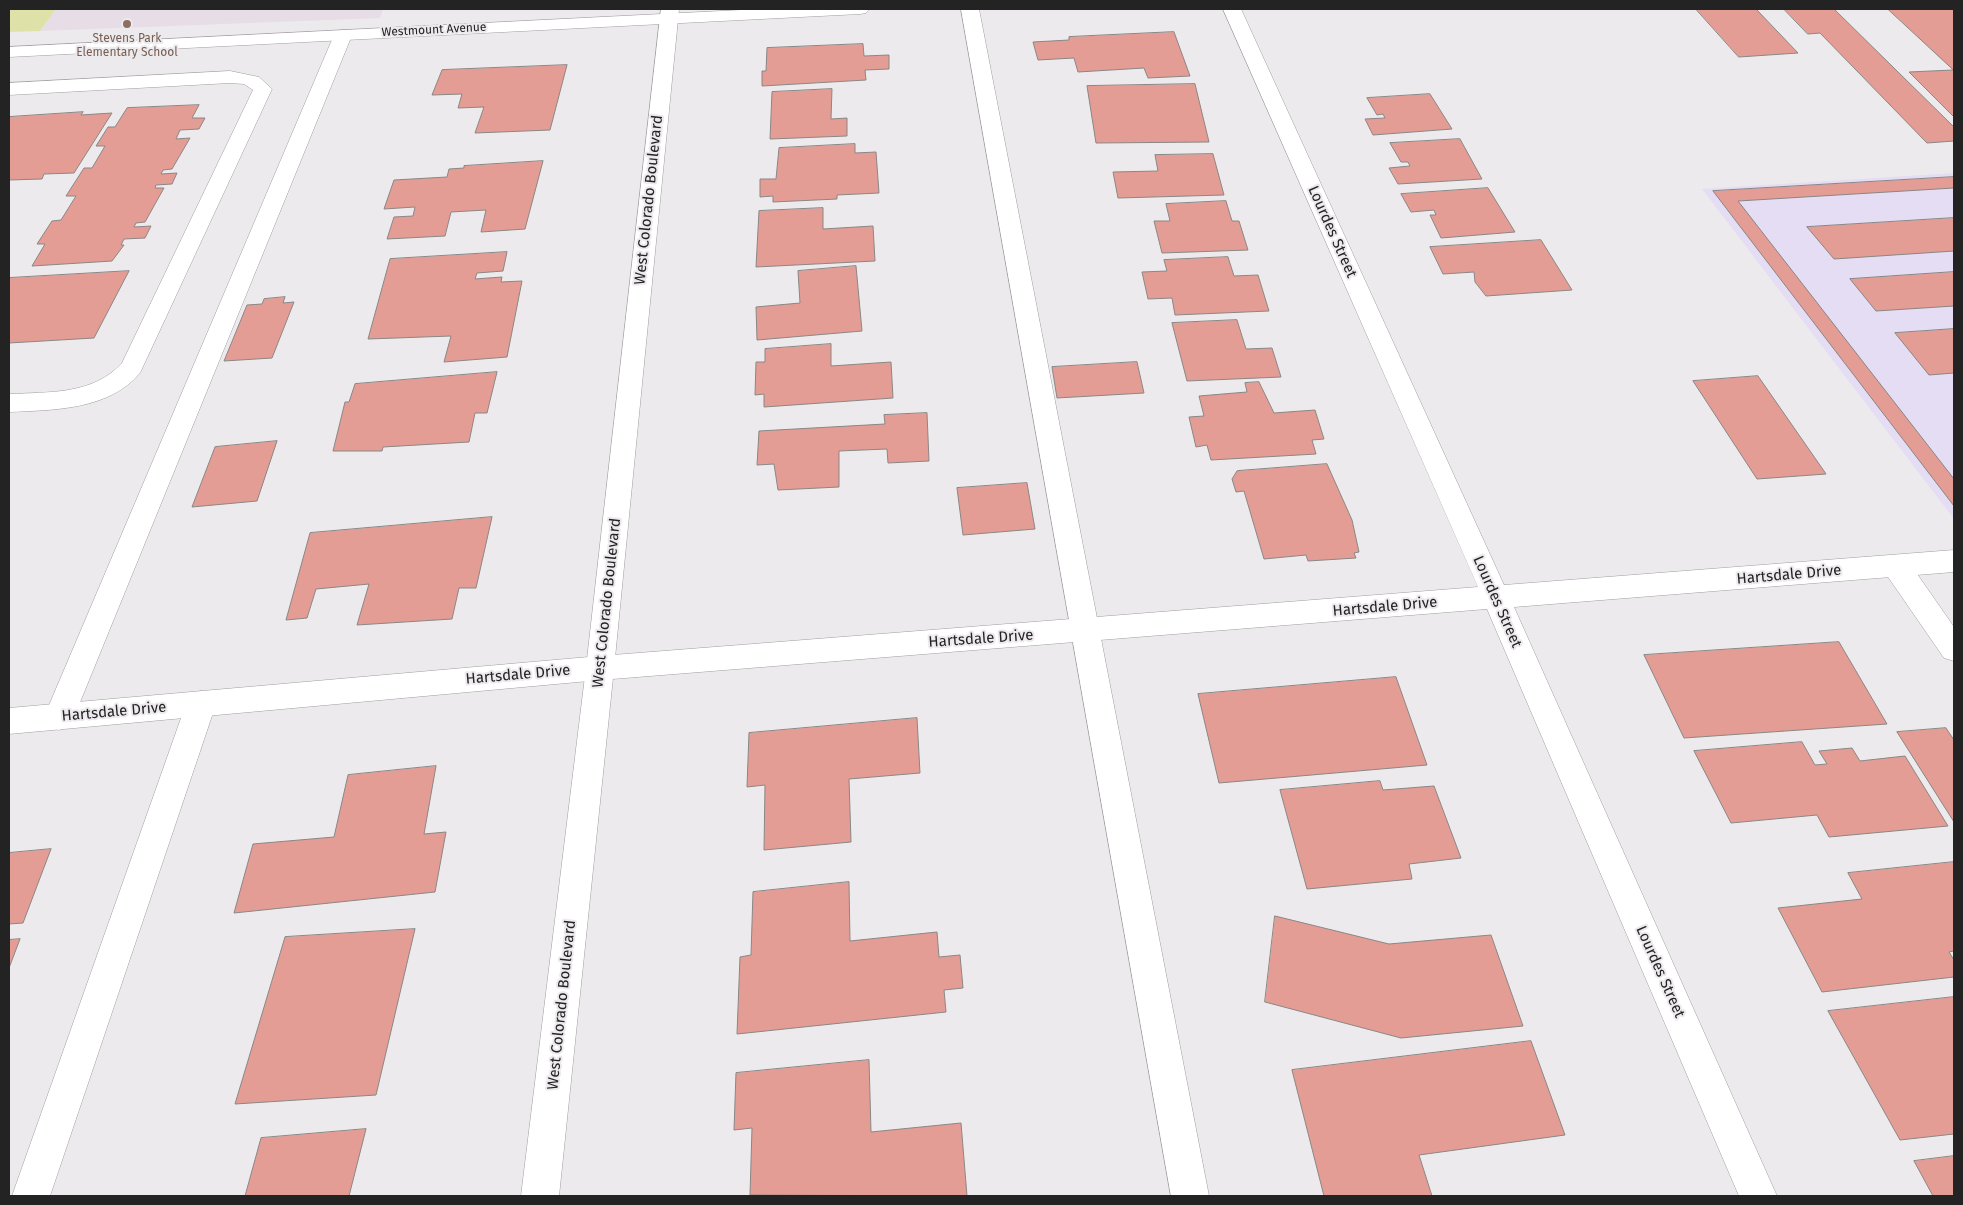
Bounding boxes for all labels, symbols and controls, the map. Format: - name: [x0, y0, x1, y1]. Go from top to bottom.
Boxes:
- marker: Stevens Park Elementary School: [121, 18, 133, 30]
- street label: Westmount Avenue: [381, 20, 487, 40]
- place label: Stevens Park Elementary School: [76, 32, 178, 60]
- street label: West Colorado Boulevard: [631, 114, 667, 286]
- street label: Lourdes Street: [1304, 183, 1360, 281]
- street label: West Colorado Boulevard: [589, 517, 625, 689]
- street label: Lourdes Street: [1469, 553, 1525, 651]
- street label: Hartsdale Drive: [1736, 561, 1842, 589]
- street label: Hartsdale Drive: [1332, 593, 1438, 621]
- street label: Hartsdale Drive: [928, 626, 1034, 652]
- street label: Hartsdale Drive: [465, 661, 571, 689]
- street label: Hartsdale Drive: [61, 698, 167, 726]
- street label: West Colorado Boulevard: [544, 919, 580, 1091]
- street label: Lourdes Street: [1632, 923, 1688, 1021]

